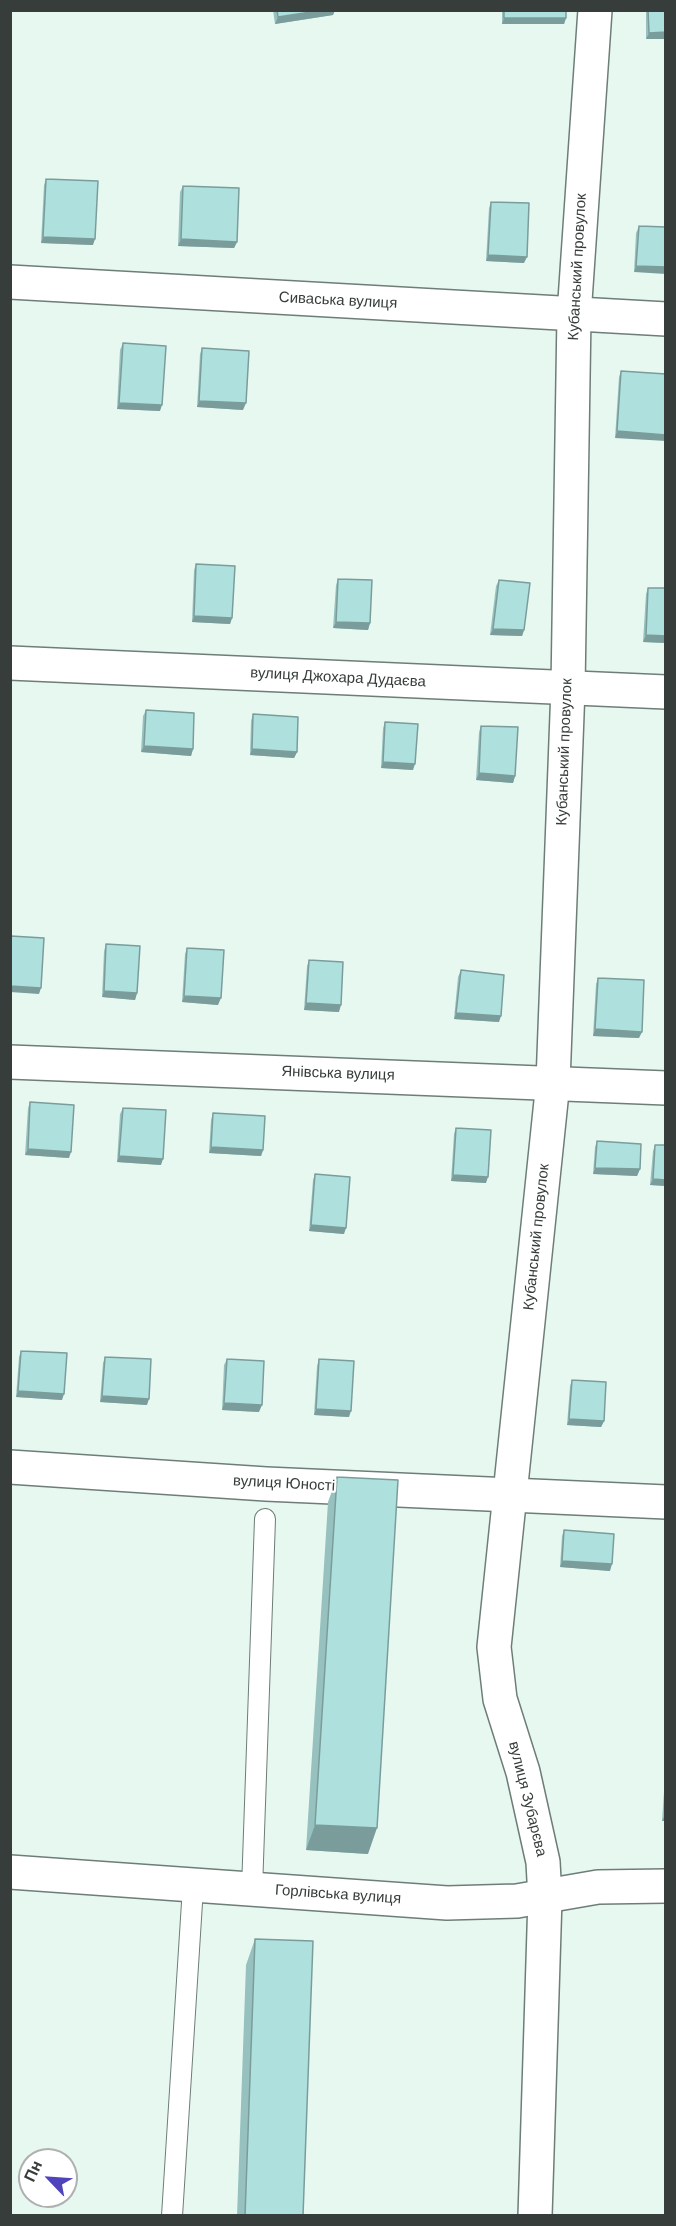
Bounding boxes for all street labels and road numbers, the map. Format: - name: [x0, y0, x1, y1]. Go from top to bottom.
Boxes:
- street label: Кубанський провулок: [565, 193, 591, 341]
- street label: Сиваська вулиця: [278, 289, 398, 313]
- street label: вулиця Джохара Дудаєва: [250, 664, 426, 692]
- street label: Кубанський провулок: [553, 678, 577, 826]
- street label: Янівська вулиця: [281, 1063, 395, 1085]
- street label: Кубанський провулок: [520, 1163, 554, 1311]
- street label: вулиця Юності: [233, 1472, 335, 1496]
- street label: вулиця Зубарєва: [504, 1740, 550, 1858]
- street label: Горлівська вулиця: [274, 1882, 402, 1908]

